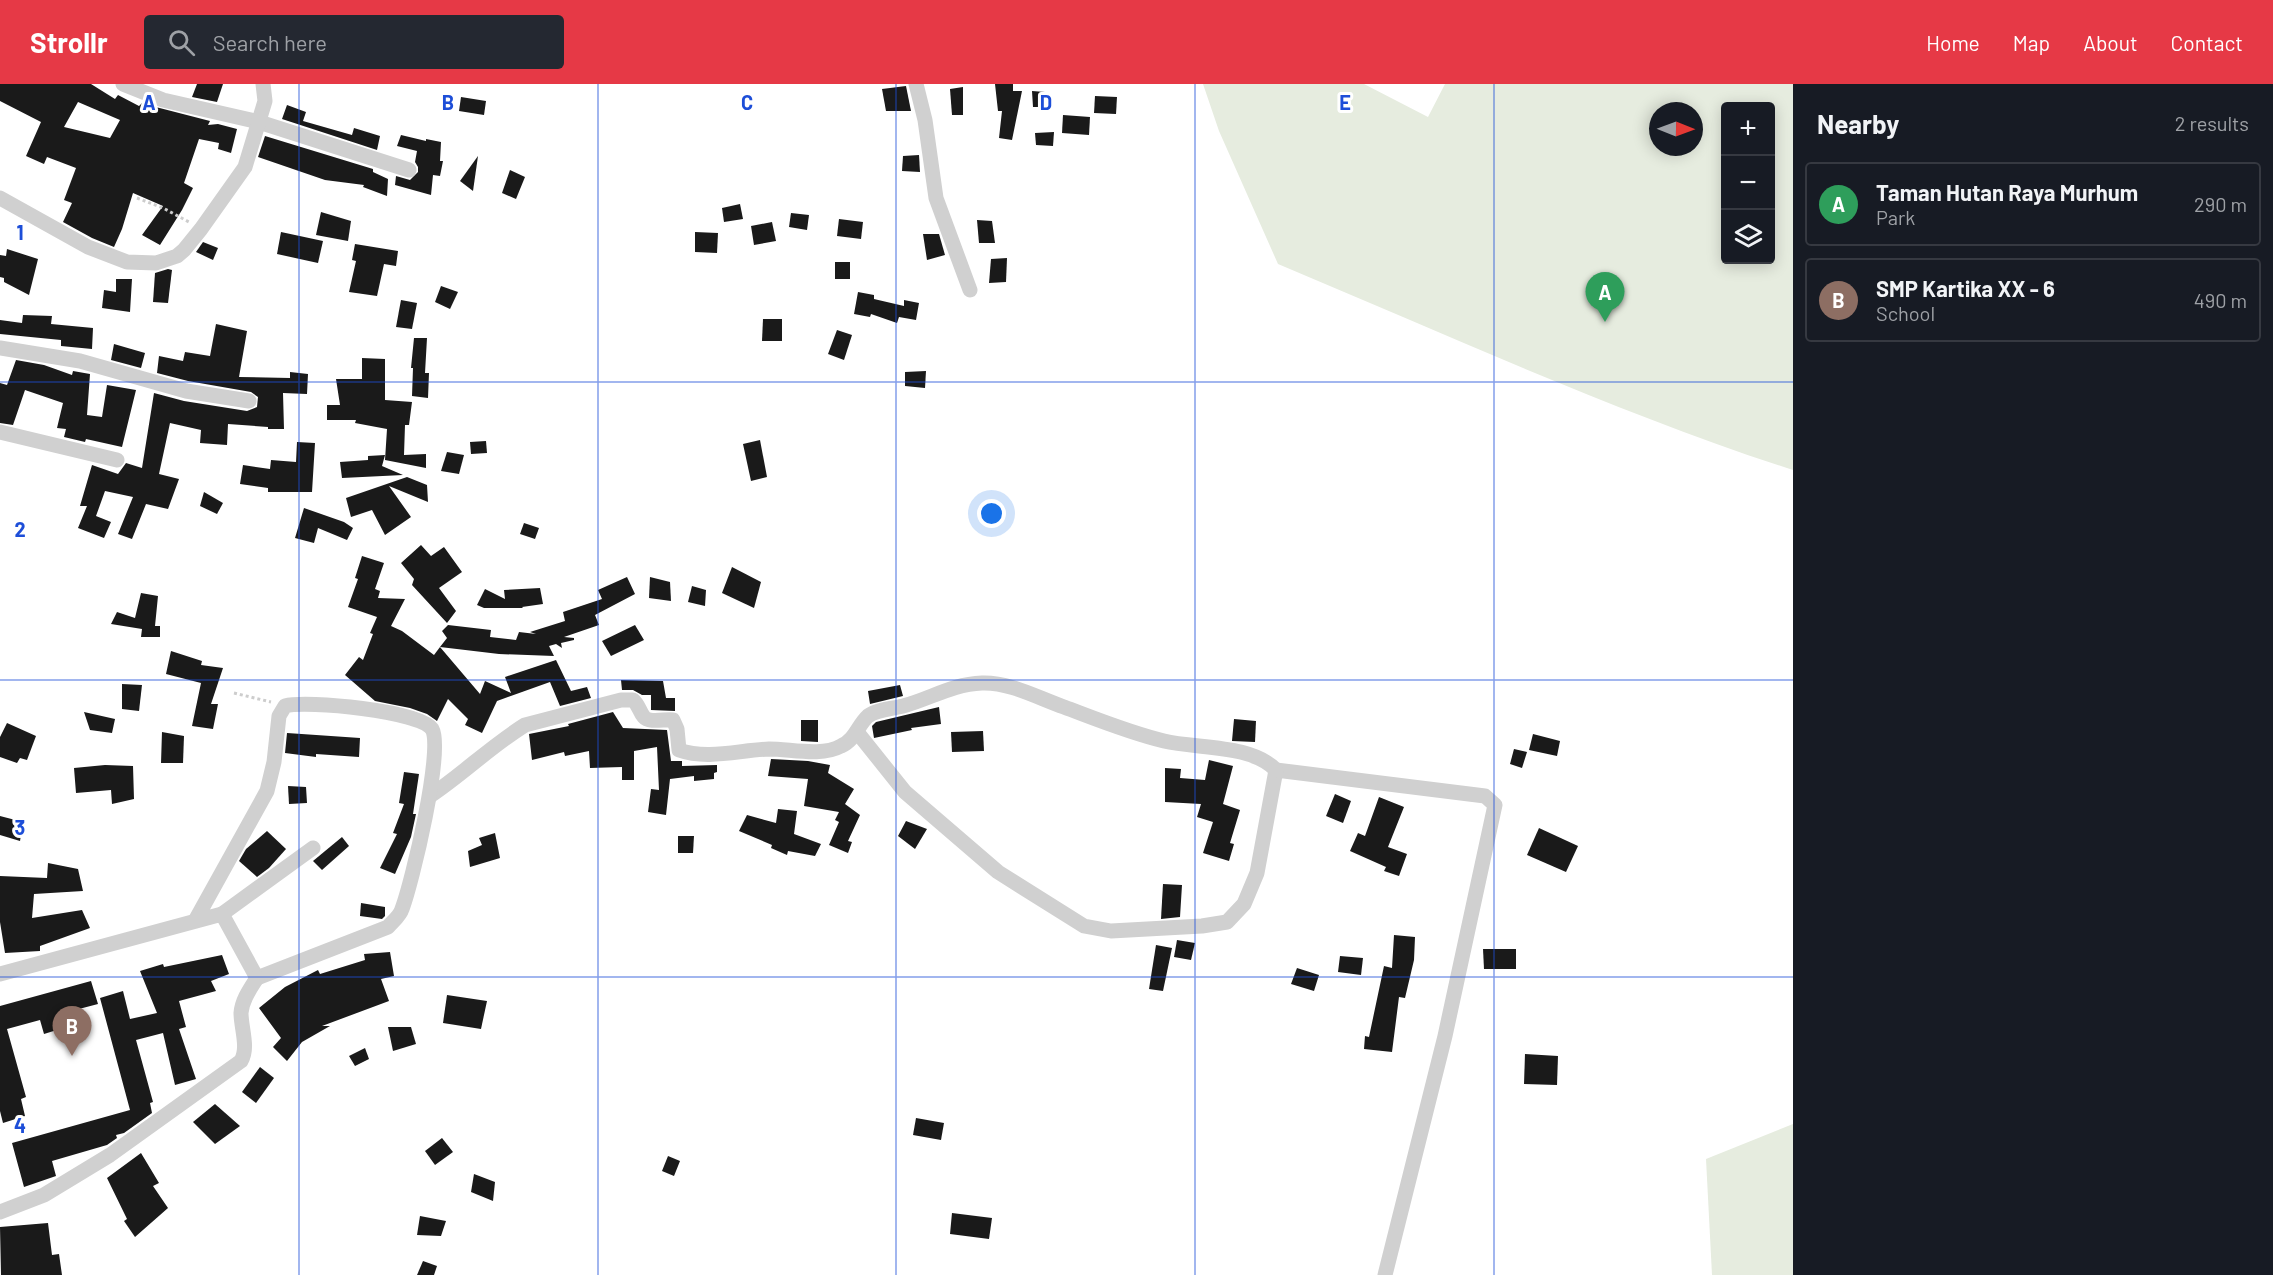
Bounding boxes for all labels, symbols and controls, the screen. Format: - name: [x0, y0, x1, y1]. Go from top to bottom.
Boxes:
- search box: [144, 15, 564, 69]
- text: Strollr: [30, 25, 108, 59]
- icon: search: [165, 26, 198, 59]
- text: Search here: [213, 29, 327, 55]
- text: Home: [1926, 30, 1980, 55]
- text: Map: [2013, 30, 2050, 55]
- text: About: [2083, 30, 2138, 55]
- text: Contact: [2171, 30, 2243, 55]
- text: A: [142, 90, 156, 114]
- text: B: [442, 90, 454, 114]
- text: C: [741, 90, 753, 114]
- text: D: [1040, 90, 1052, 114]
- text: E: [1339, 90, 1351, 114]
- north arrow: [1649, 102, 1703, 156]
- map controls: [1721, 102, 1775, 264]
- button: +: [1721, 102, 1775, 156]
- text: Nearby: [1817, 108, 1899, 139]
- text: 2 results: [2175, 111, 2249, 135]
- button: −: [1721, 156, 1775, 210]
- text: Taman Hutan Raya Murhum: [1876, 179, 2138, 205]
- text: A: [1832, 192, 1845, 216]
- text: 290 m: [2194, 192, 2247, 216]
- text: Park: [1876, 205, 1915, 229]
- button: layers: [1721, 210, 1775, 264]
- text: 1: [16, 220, 24, 244]
- pin: A: [1586, 272, 1624, 322]
- text: SMP Kartika XX - 6: [1876, 275, 2055, 301]
- text: B: [1832, 288, 1845, 312]
- text: 490 m: [2194, 288, 2247, 312]
- text: School: [1876, 301, 1935, 325]
- your location: [977, 499, 1006, 528]
- text: 2: [14, 517, 26, 541]
- text: 3: [15, 815, 25, 839]
- pin: B: [52, 1006, 92, 1056]
- text: 4: [14, 1113, 26, 1137]

